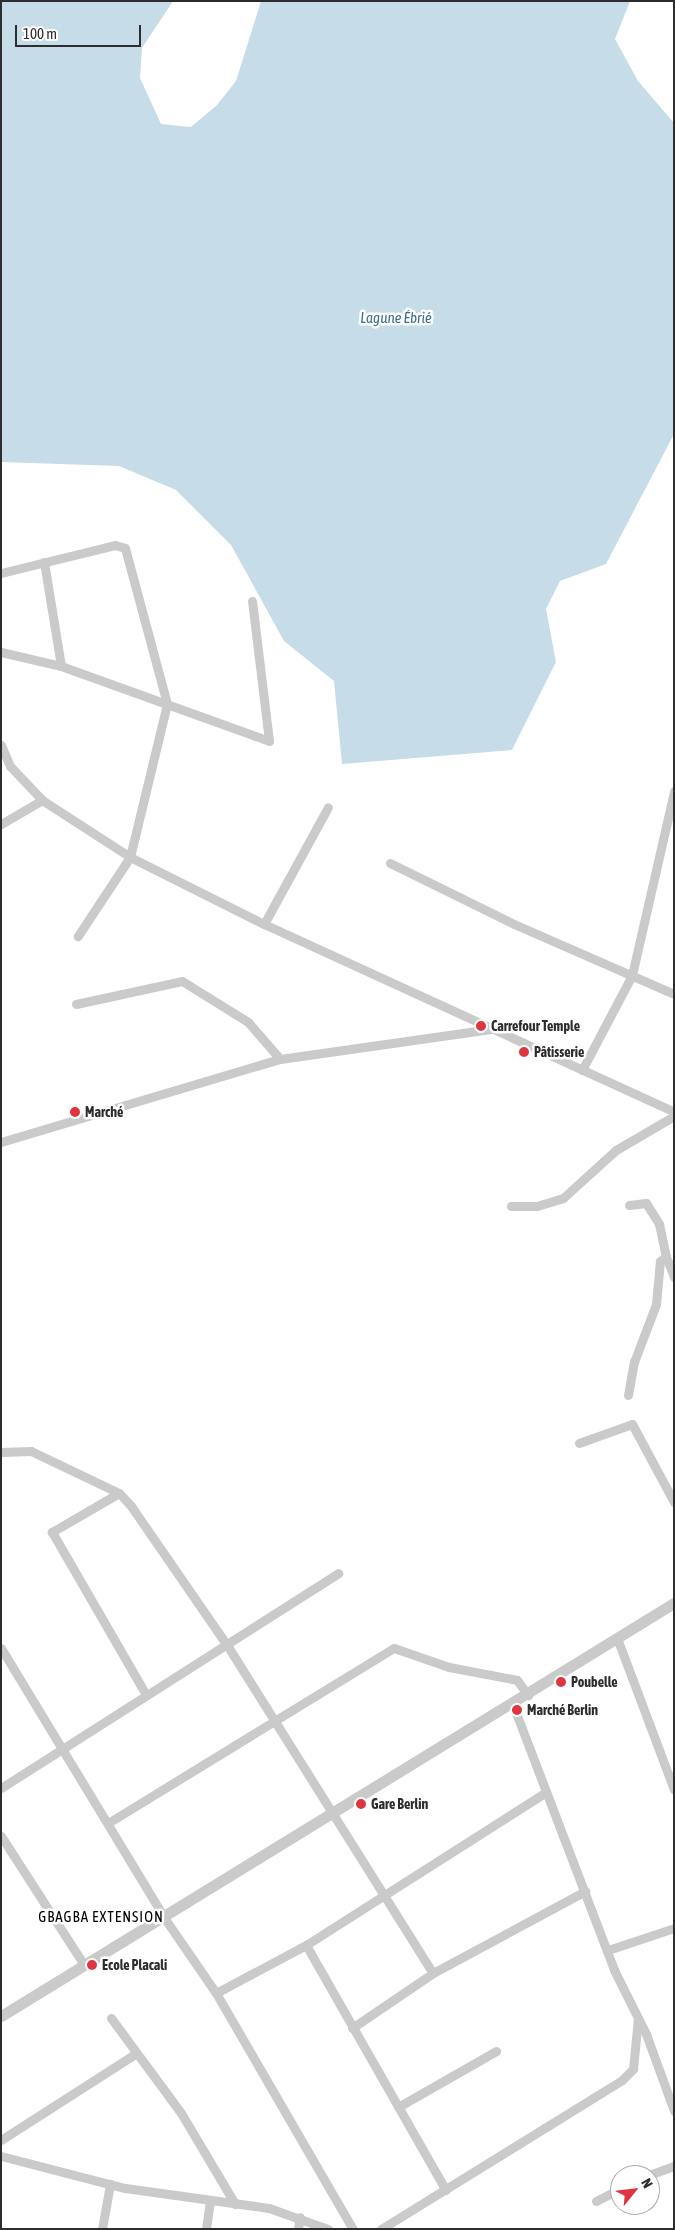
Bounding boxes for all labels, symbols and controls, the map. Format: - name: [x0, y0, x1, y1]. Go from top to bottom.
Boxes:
- scale bar: [18, 15, 144, 47]
- text: 100 m: [23, 25, 57, 42]
- water label: Lagune Ébrié: [360, 309, 432, 327]
- place label: Carrefour Temple: [491, 1018, 580, 1034]
- marker: Carrefour Temple: [475, 1020, 487, 1032]
- place label: Pâtisserie: [534, 1044, 584, 1060]
- marker: Pâtisserie: [518, 1046, 530, 1058]
- place label: Marché: [85, 1104, 123, 1120]
- marker: Marché: [69, 1106, 81, 1118]
- place label: Poubelle: [571, 1674, 618, 1690]
- marker: Poubelle: [555, 1676, 567, 1688]
- place label: Marché Berlin: [527, 1702, 598, 1718]
- marker: Marché Berlin: [511, 1704, 523, 1716]
- place label: Gare Berlin: [371, 1796, 428, 1812]
- marker: Gare Berlin: [355, 1798, 367, 1810]
- district label: GBAGBA EXTENSION: [36, 1908, 166, 1926]
- place label: Ecole Placali: [102, 1957, 167, 1973]
- marker: Ecole Placali: [86, 1959, 98, 1971]
- north arrow: [610, 2165, 660, 2215]
- text: N: [638, 2176, 656, 2191]

